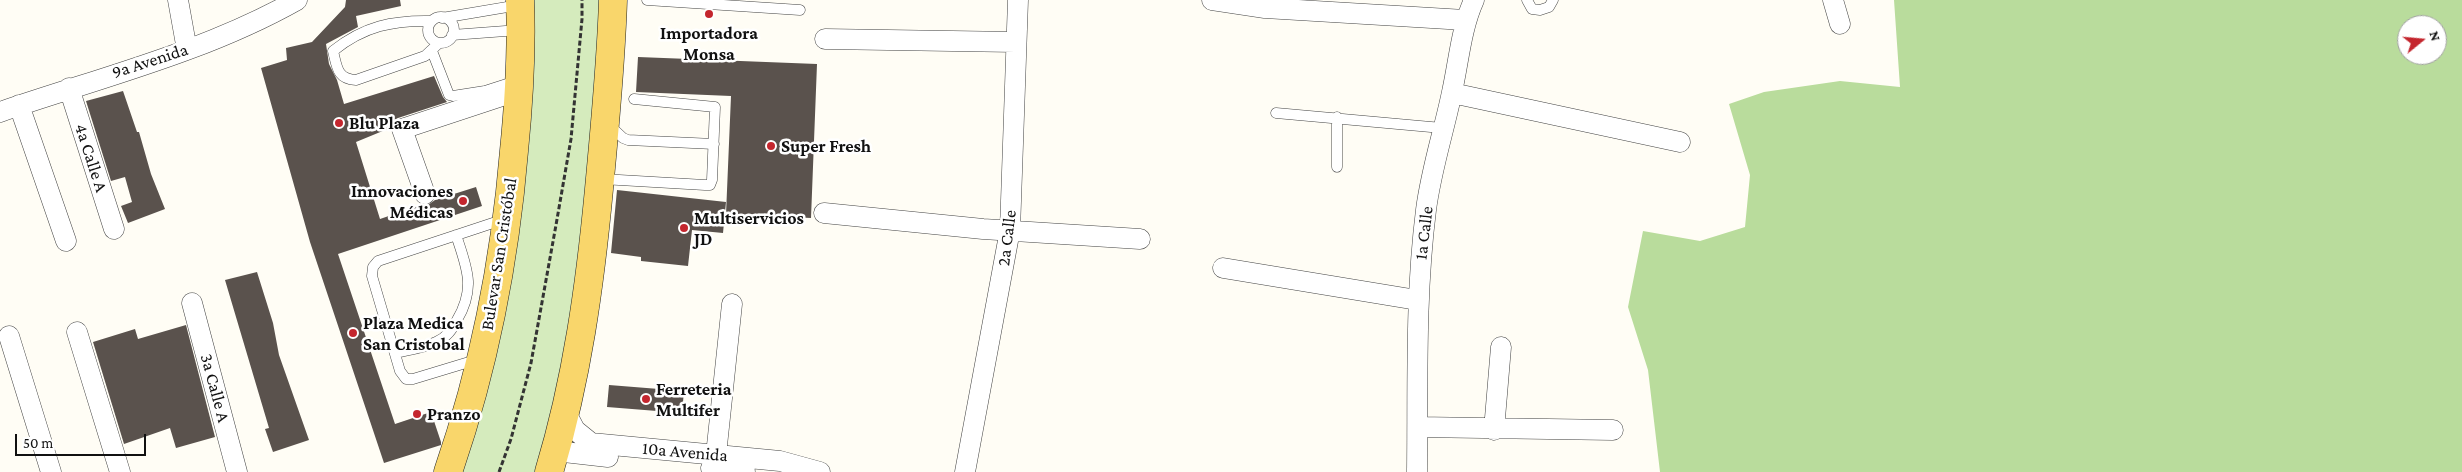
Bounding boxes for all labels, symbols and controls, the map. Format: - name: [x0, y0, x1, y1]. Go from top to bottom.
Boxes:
- marker: Importadora Monsa: [703, 8, 715, 20]
- north arrow: [2397, 15, 2447, 65]
- place label: Importadora Monsa: [660, 22, 758, 64]
- text: N: [2426, 29, 2444, 43]
- street label: 9a Avenida: [109, 39, 191, 83]
- place label: Blu Plaza: [349, 112, 420, 134]
- marker: Blu Plaza: [333, 117, 345, 129]
- street label: 4a Calle A: [70, 121, 112, 195]
- place label: Super Fresh: [781, 135, 871, 157]
- marker: Super Fresh: [765, 140, 777, 152]
- street label: Bulevar San Cristóbal: [476, 176, 522, 332]
- place label: Innovaciones Médicas: [351, 180, 453, 222]
- marker: Innovaciones Médicas: [457, 195, 469, 207]
- street label: 1a Calle: [1410, 205, 1438, 261]
- place label: Multiservicios JD: [694, 207, 804, 250]
- street label: 2a Calle: [993, 209, 1021, 267]
- marker: Multiservicios JD: [678, 222, 690, 234]
- place label: Plaza Medica San Cristobal: [363, 312, 465, 354]
- marker: Plaza Medica San Cristobal: [347, 327, 359, 339]
- street label: 3a Calle A: [195, 351, 235, 425]
- place label: Ferreteria Multifer: [656, 378, 731, 420]
- marker: Ferreteria Multifer: [640, 393, 652, 405]
- place label: Pranzo: [427, 403, 481, 425]
- marker: Pranzo: [411, 408, 423, 420]
- scale bar: [18, 424, 149, 456]
- text: 50 m: [23, 435, 53, 451]
- street label: 10a Avenida: [641, 437, 729, 467]

